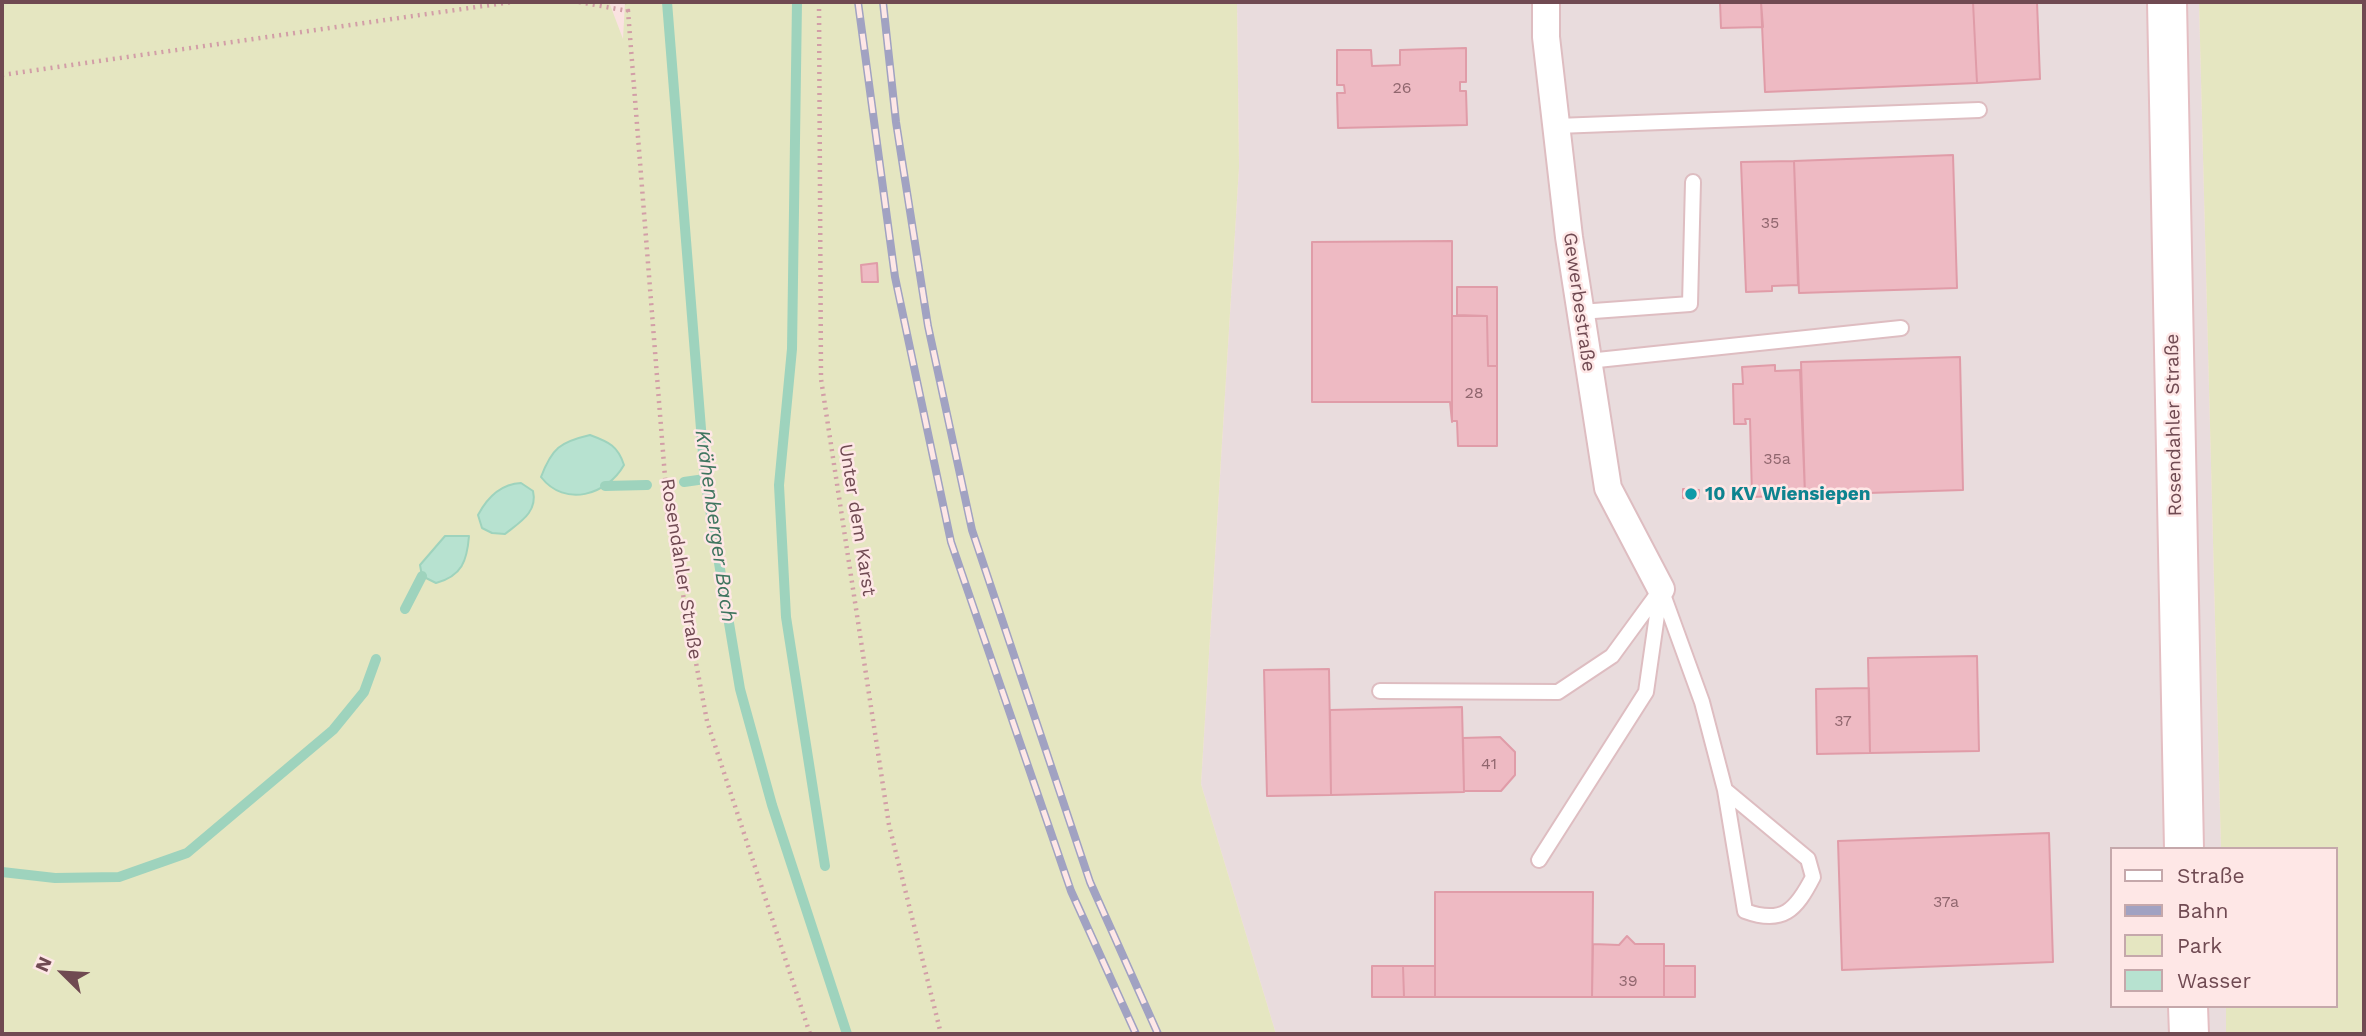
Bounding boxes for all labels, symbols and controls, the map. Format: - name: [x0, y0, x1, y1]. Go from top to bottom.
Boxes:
- house number: 26: [1392, 78, 1412, 98]
- house number: 35: [1761, 213, 1779, 233]
- street label: Gewerbestraße: [1558, 231, 1600, 373]
- street label: Rosendahler Straße: [2161, 333, 2187, 517]
- house number: 28: [1464, 383, 1484, 403]
- water label: Krähenberger Bach: [689, 428, 741, 624]
- street label: Unter dem Karst: [834, 442, 880, 598]
- house number: 35a: [1763, 449, 1791, 469]
- street label: Rosendahler Straße: [655, 477, 707, 661]
- place label: 10 KV Wiensiepen: [1705, 483, 1871, 505]
- marker: 10 KV Wiensiepen: [1683, 486, 1699, 502]
- house number: 37: [1834, 711, 1852, 731]
- house number: 41: [1481, 754, 1497, 774]
- legend: [2110, 847, 2338, 1008]
- text: Straße: [2177, 863, 2245, 888]
- house number: 37a: [1933, 892, 1959, 912]
- text: Bahn: [2177, 898, 2229, 923]
- text: Park: [2177, 933, 2222, 958]
- north arrow: [28, 938, 98, 1008]
- text: N: [30, 953, 57, 975]
- text: Wasser: [2177, 968, 2251, 993]
- house number: 39: [1618, 971, 1638, 991]

